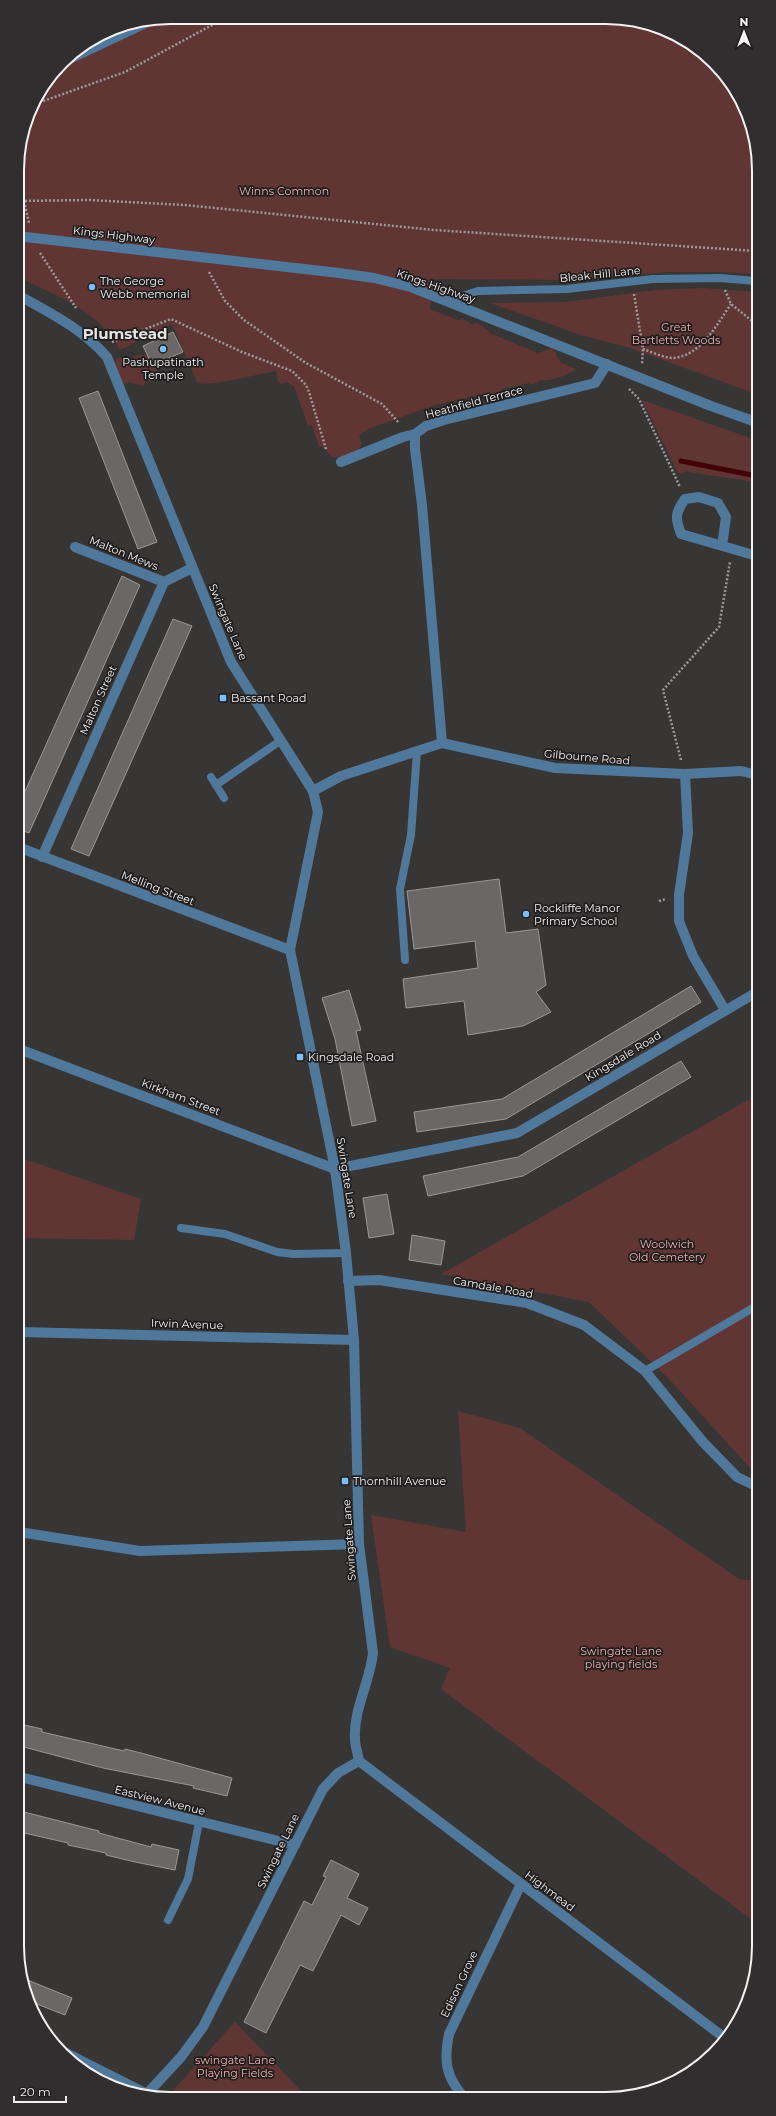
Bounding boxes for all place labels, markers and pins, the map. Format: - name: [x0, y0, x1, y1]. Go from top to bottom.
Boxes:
- place label: The George Webb memorial: [100, 274, 190, 301]
- marker: The George Webb memorial: [87, 282, 97, 292]
- marker: Pashupatinath Temple: [158, 344, 168, 354]
- place label: Pashupatinath Temple: [122, 355, 204, 382]
- place label: Bassant Road: [231, 691, 307, 705]
- marker: Bassant Road: [218, 693, 228, 703]
- place label: Rockliffe Manor Primary School: [534, 901, 620, 928]
- marker: Rockliffe Manor Primary School: [521, 909, 531, 919]
- place label: Kingsdale Road: [308, 1050, 394, 1064]
- marker: Kingsdale Road: [295, 1052, 305, 1062]
- place label: Thornhill Avenue: [353, 1474, 446, 1488]
- marker: Thornhill Avenue: [340, 1476, 350, 1486]

